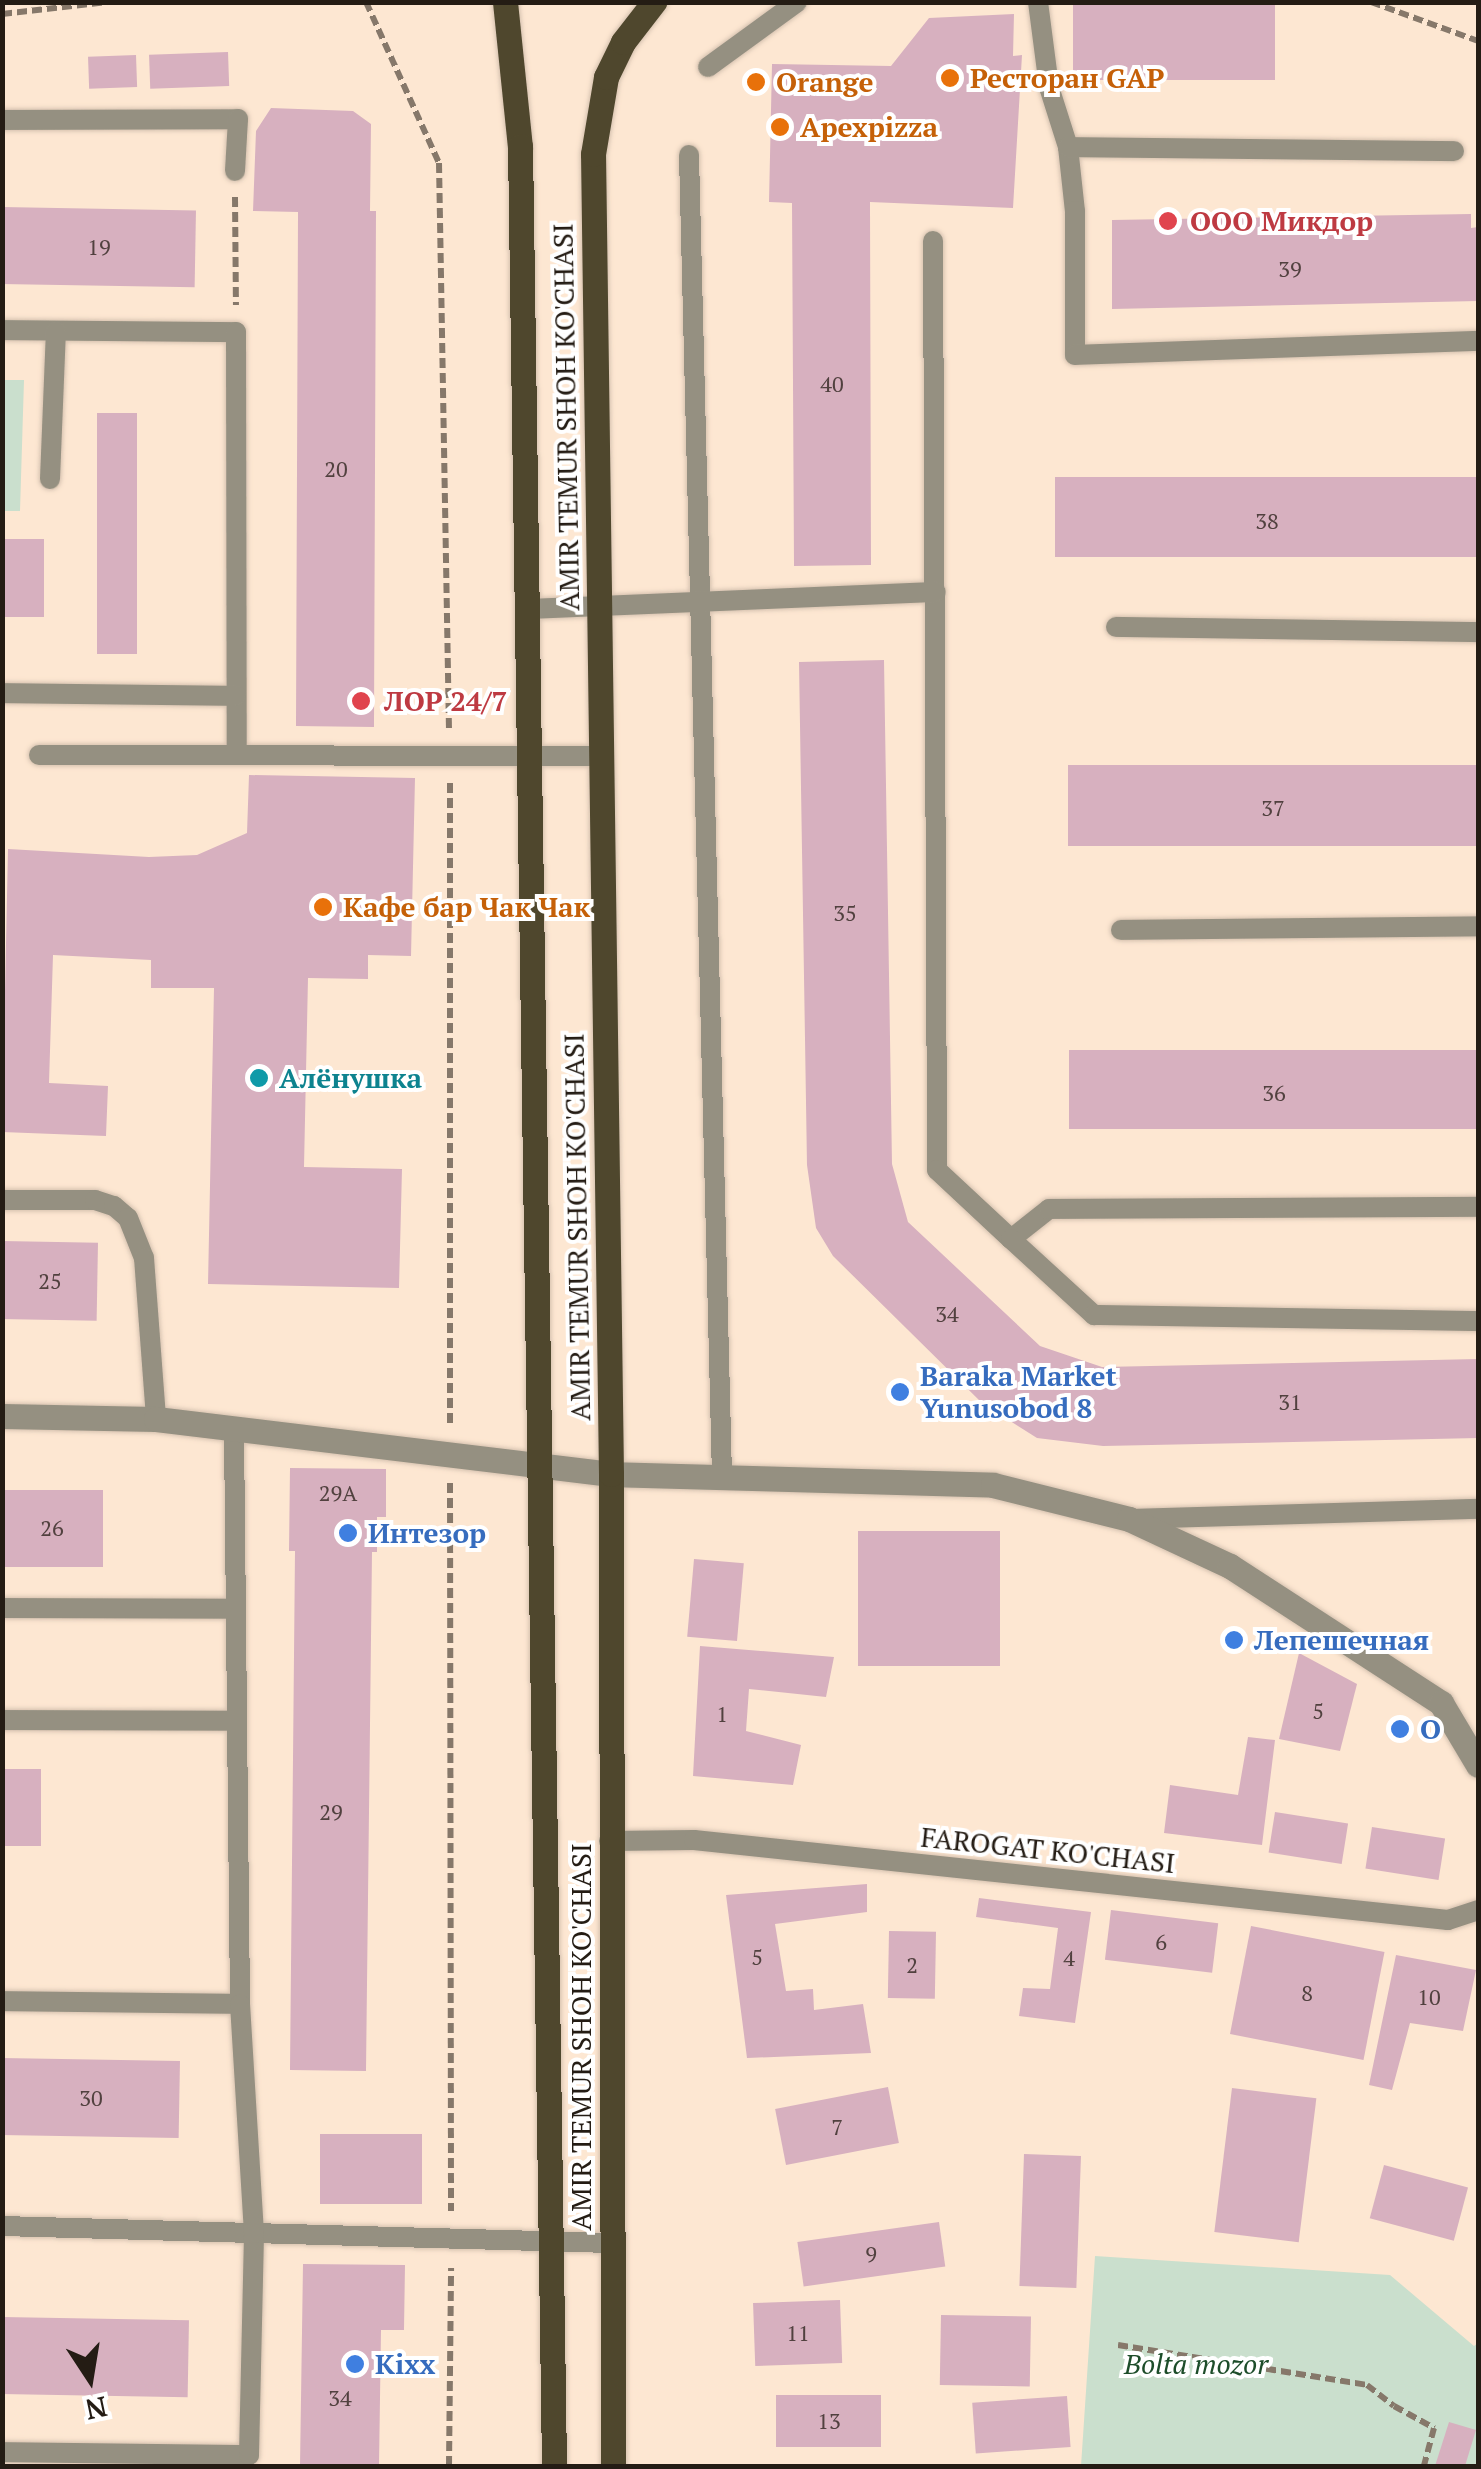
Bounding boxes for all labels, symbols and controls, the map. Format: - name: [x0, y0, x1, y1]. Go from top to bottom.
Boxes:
- place label: Ресторан GAP: [970, 61, 1164, 95]
- place label: Orange: [776, 65, 874, 99]
- marker: Ресторан GAP: [939, 67, 961, 89]
- marker: Orange: [745, 71, 767, 93]
- place label: Apexpizza: [800, 110, 938, 144]
- marker: Apexpizza: [769, 116, 791, 138]
- place label: ООО Микдор: [1190, 204, 1373, 238]
- marker: ООО Микдор: [1155, 208, 1181, 234]
- street label: AMIR TEMUR SHOH KO'CHASI: [546, 223, 586, 611]
- house number: 19: [87, 234, 111, 260]
- house number: 39: [1278, 256, 1302, 282]
- house number: 40: [820, 371, 844, 397]
- house number: 20: [324, 456, 348, 482]
- house number: 38: [1255, 508, 1279, 534]
- place label: ЛОР 24/7: [384, 684, 507, 718]
- marker: ЛОР 24/7: [348, 688, 374, 714]
- house number: 37: [1261, 795, 1285, 821]
- place label: Кафе бар Чак Чак: [343, 890, 590, 924]
- marker: Кафе бар Чак Чак: [312, 896, 334, 918]
- house number: 35: [833, 900, 857, 926]
- street label: AMIR TEMUR SHOH KO'CHASI: [557, 1033, 597, 1421]
- place label: Алёнушка: [279, 1061, 422, 1095]
- marker: Алёнушка: [248, 1067, 270, 1089]
- house number: 36: [1262, 1080, 1286, 1106]
- house number: 25: [38, 1268, 62, 1294]
- house number: 34: [935, 1301, 959, 1327]
- place label: Baraka Market Yunusobod 8: [920, 1359, 1117, 1425]
- marker: Baraka Market Yunusobod 8: [889, 1381, 911, 1403]
- house number: 31: [1278, 1389, 1302, 1415]
- house number: 29A: [319, 1480, 357, 1506]
- house number: 26: [40, 1515, 64, 1541]
- place label: Интезор: [368, 1516, 486, 1550]
- marker: Интезор: [337, 1522, 359, 1544]
- place label: Лепешечная: [1254, 1623, 1429, 1657]
- marker: Лепешечная: [1223, 1629, 1245, 1651]
- house number: 5: [1312, 1698, 1324, 1724]
- house number: 1: [716, 1701, 728, 1727]
- place label: О: [1420, 1712, 1441, 1746]
- marker: О: [1389, 1718, 1411, 1740]
- house number: 29: [319, 1799, 343, 1825]
- street label: FAROGAT KO'CHASI: [919, 1820, 1177, 1880]
- street label: AMIR TEMUR SHOH KO'CHASI: [564, 1843, 598, 2231]
- house number: 6: [1155, 1929, 1167, 1955]
- house number: 5: [751, 1944, 763, 1970]
- house number: 4: [1063, 1945, 1075, 1971]
- house number: 2: [906, 1952, 918, 1978]
- house number: 8: [1301, 1980, 1313, 2006]
- house number: 10: [1417, 1984, 1441, 2010]
- house number: 30: [79, 2085, 103, 2111]
- house number: 7: [831, 2114, 843, 2140]
- house number: 9: [865, 2241, 877, 2267]
- house number: 11: [786, 2320, 810, 2346]
- north arrow: [40, 2329, 140, 2429]
- place label: Kixx: [375, 2347, 435, 2381]
- park label: Bolta mozor: [1124, 2347, 1268, 2381]
- marker: Kixx: [344, 2353, 366, 2375]
- house number: 34: [328, 2385, 352, 2411]
- text: N: [82, 2389, 111, 2429]
- house number: 13: [817, 2408, 841, 2434]

